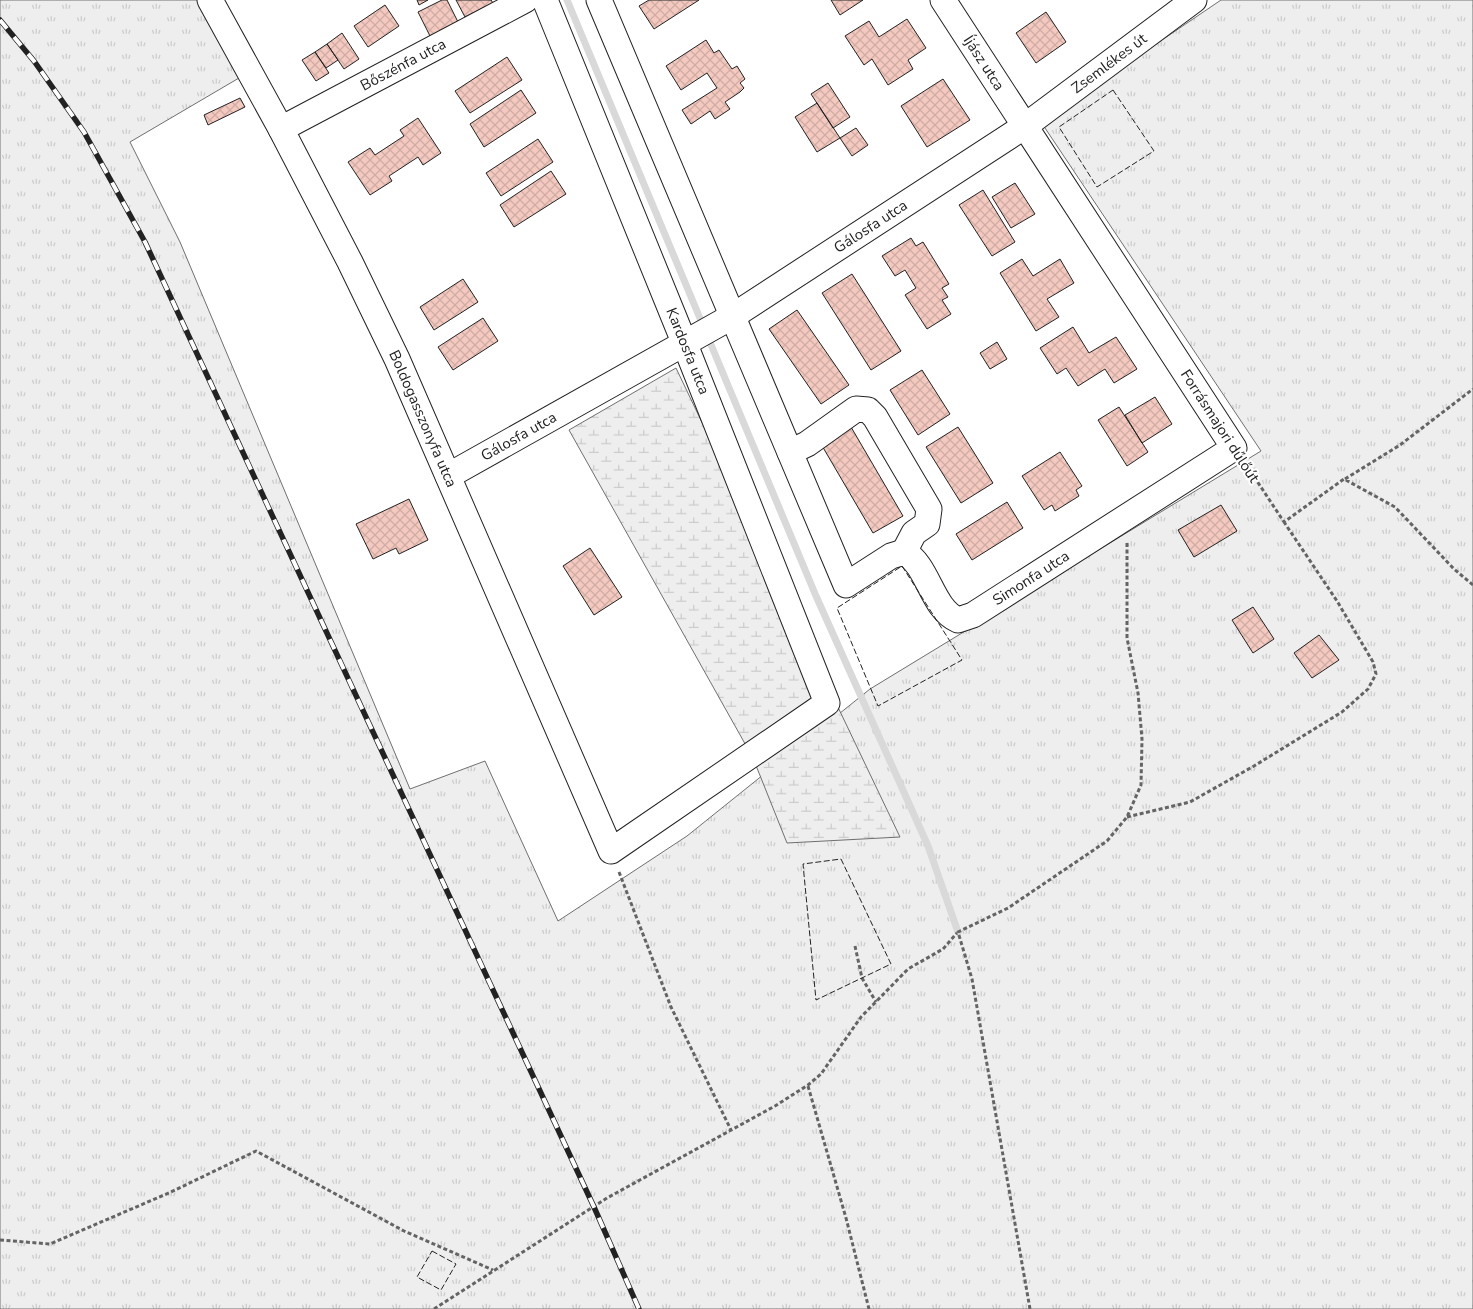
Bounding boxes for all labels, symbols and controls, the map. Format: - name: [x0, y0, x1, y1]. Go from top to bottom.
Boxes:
- street label: Zsemlékes út: [1067, 28, 1151, 98]
- street label: Íjász utca: [959, 32, 1009, 94]
- street label: Bőszénfa utca: [357, 34, 449, 95]
- street label: Gálosfa utca: [830, 195, 911, 258]
- street label: Kardosfa utca: [661, 305, 715, 397]
- street label: Boldogasszonyfa utca: [384, 347, 462, 490]
- street label: Forrásmajori dűlőút: [1176, 366, 1264, 487]
- street label: Gálosfa utca: [477, 407, 560, 466]
- street label: Simonfa utca: [989, 546, 1073, 610]

